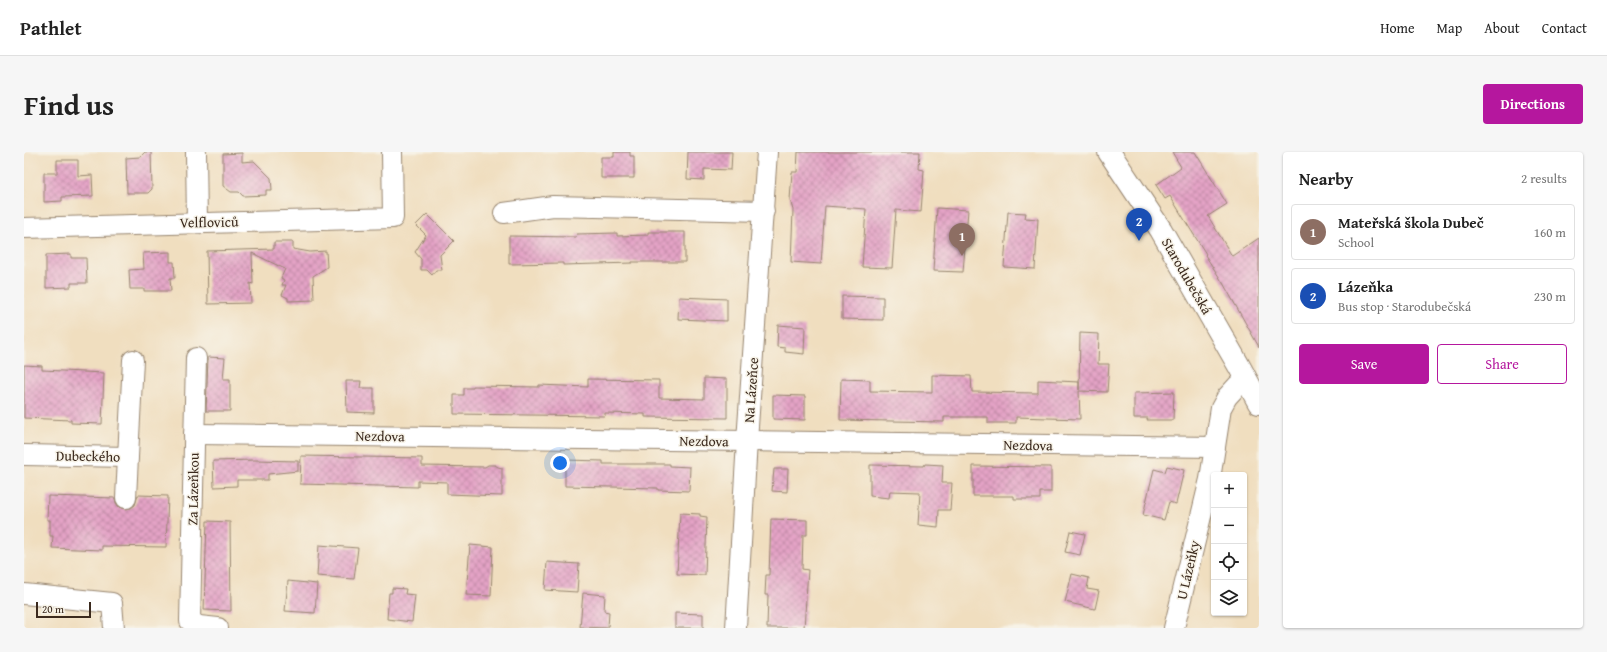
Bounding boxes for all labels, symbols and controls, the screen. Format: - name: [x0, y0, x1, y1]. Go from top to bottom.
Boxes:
- text: Pathlet: [20, 14, 82, 42]
- text: Home: [1380, 18, 1415, 38]
- text: Map: [1437, 18, 1462, 38]
- text: About: [1484, 18, 1520, 38]
- text: Contact: [1542, 18, 1587, 38]
- text: Find us: [24, 84, 114, 125]
- button: Directions: [1483, 84, 1583, 124]
- text: Nearby: [1299, 166, 1353, 191]
- text: 2 results: [1521, 169, 1567, 188]
- pin: 2: [1126, 208, 1152, 241]
- street label: Velfloviců: [179, 211, 239, 233]
- text: Mateřská škola Dubeč: [1338, 212, 1484, 233]
- pin: 1: [949, 223, 975, 256]
- text: 1: [1310, 223, 1316, 242]
- text: 160 m: [1534, 223, 1566, 242]
- text: School: [1338, 233, 1374, 252]
- street label: Starodubečská: [1157, 234, 1217, 318]
- text: Lázeňka: [1338, 276, 1393, 297]
- text: 2: [1310, 287, 1316, 306]
- text: 230 m: [1534, 287, 1566, 306]
- text: Bus stop · Starodubečská: [1338, 297, 1471, 316]
- button: Save: [1299, 344, 1429, 384]
- button: Share: [1437, 344, 1567, 384]
- street label: Na Lázeňce: [739, 356, 763, 423]
- street label: Nezdova: [355, 426, 405, 446]
- street label: Nezdova: [679, 431, 729, 451]
- street label: Nezdova: [1003, 435, 1053, 455]
- street label: Dubeckého: [56, 445, 120, 467]
- street label: Za Lázeňkou: [182, 452, 204, 526]
- your location: [550, 453, 570, 473]
- map controls: [1211, 472, 1247, 616]
- button: +: [1211, 472, 1247, 508]
- button: −: [1211, 508, 1247, 544]
- street label: U Lázeňky: [1171, 538, 1205, 602]
- button: locate: [1211, 544, 1247, 580]
- button: layers: [1211, 580, 1247, 616]
- scale bar: [36, 600, 91, 619]
- text: 20 m: [42, 601, 64, 617]

